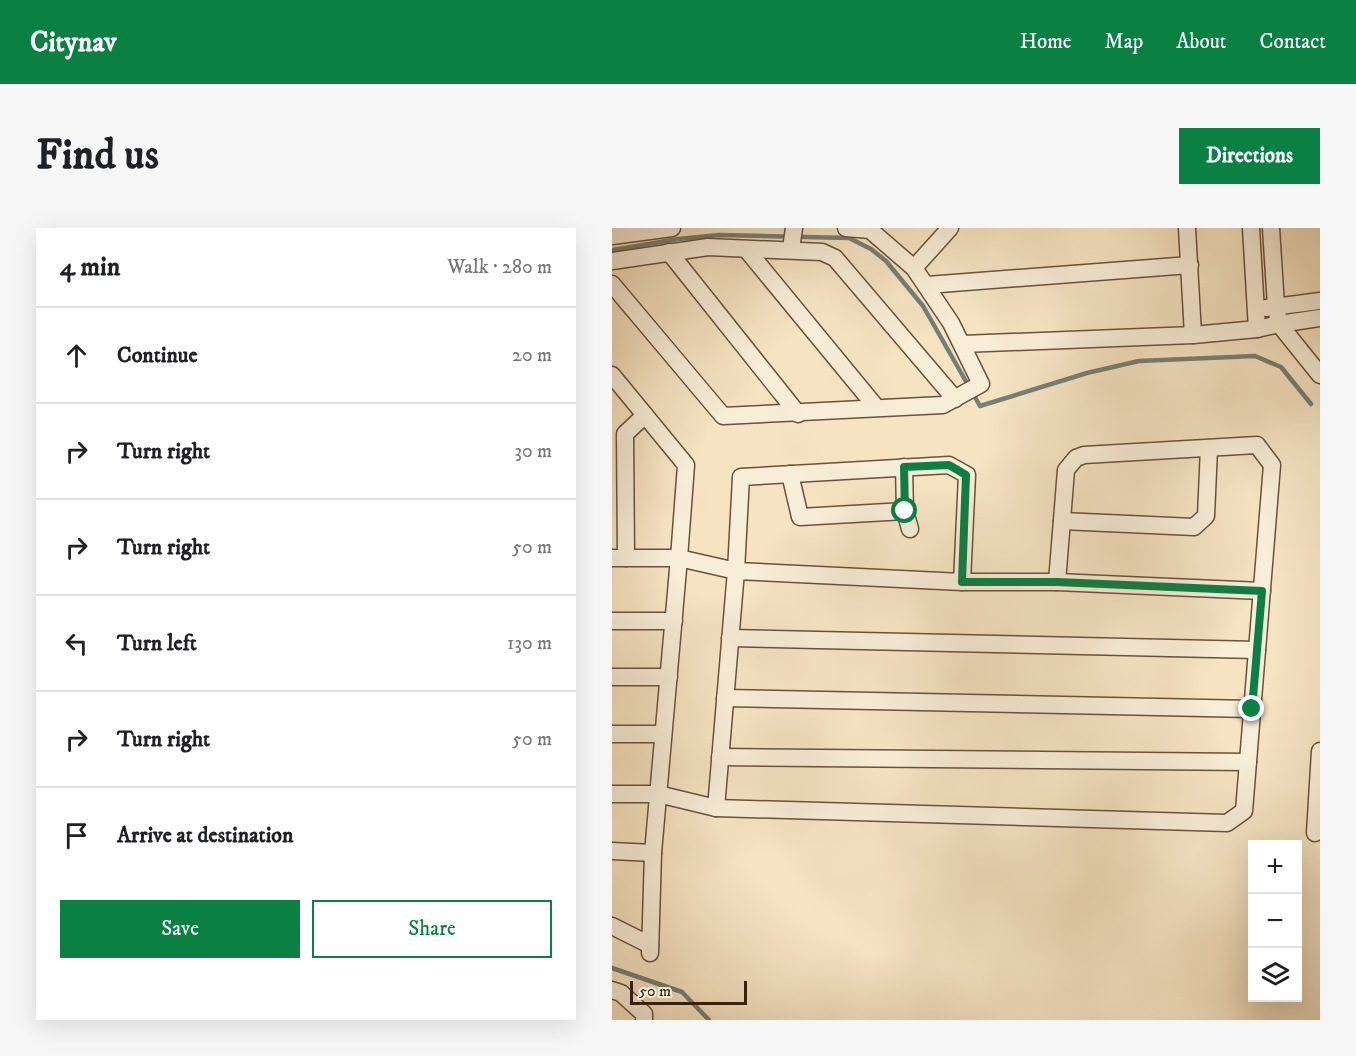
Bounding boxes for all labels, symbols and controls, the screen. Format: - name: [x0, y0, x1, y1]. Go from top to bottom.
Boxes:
- text: Citynav: [30, 25, 117, 60]
- text: Home: [1020, 29, 1072, 55]
- text: Map: [1105, 29, 1143, 55]
- text: About: [1176, 29, 1227, 55]
- text: Contact: [1260, 29, 1326, 55]
- button: Directions: [1179, 128, 1320, 184]
- text: Find us: [36, 130, 159, 182]
- text: 4 min: [60, 251, 120, 284]
- text: Walk · 280 m: [447, 255, 552, 280]
- icon: ahead: [60, 339, 93, 372]
- text: Continue: [117, 342, 198, 369]
- text: 20 m: [512, 343, 552, 368]
- icon: right: [60, 435, 93, 468]
- text: Turn right: [117, 438, 210, 465]
- text: 30 m: [514, 439, 552, 464]
- route start: [891, 497, 917, 523]
- icon: right: [60, 531, 93, 564]
- text: Turn right: [117, 534, 210, 561]
- text: 50 m: [512, 535, 552, 560]
- icon: left: [60, 627, 93, 660]
- text: Turn left: [117, 630, 197, 657]
- text: 130 m: [507, 631, 552, 656]
- route end: [1238, 695, 1264, 721]
- icon: right: [60, 723, 93, 756]
- text: Turn right: [117, 726, 210, 753]
- text: 50 m: [512, 727, 552, 752]
- icon: arrive: [60, 819, 93, 852]
- text: Arrive at destination: [117, 822, 294, 849]
- map controls: [1248, 840, 1302, 1002]
- button: +: [1248, 840, 1302, 894]
- button: −: [1248, 894, 1302, 948]
- button: Save: [60, 900, 300, 958]
- button: Share: [312, 900, 552, 958]
- button: layers: [1248, 948, 1302, 1002]
- scale bar: [630, 978, 747, 1006]
- text: 50 m: [639, 981, 671, 1001]

